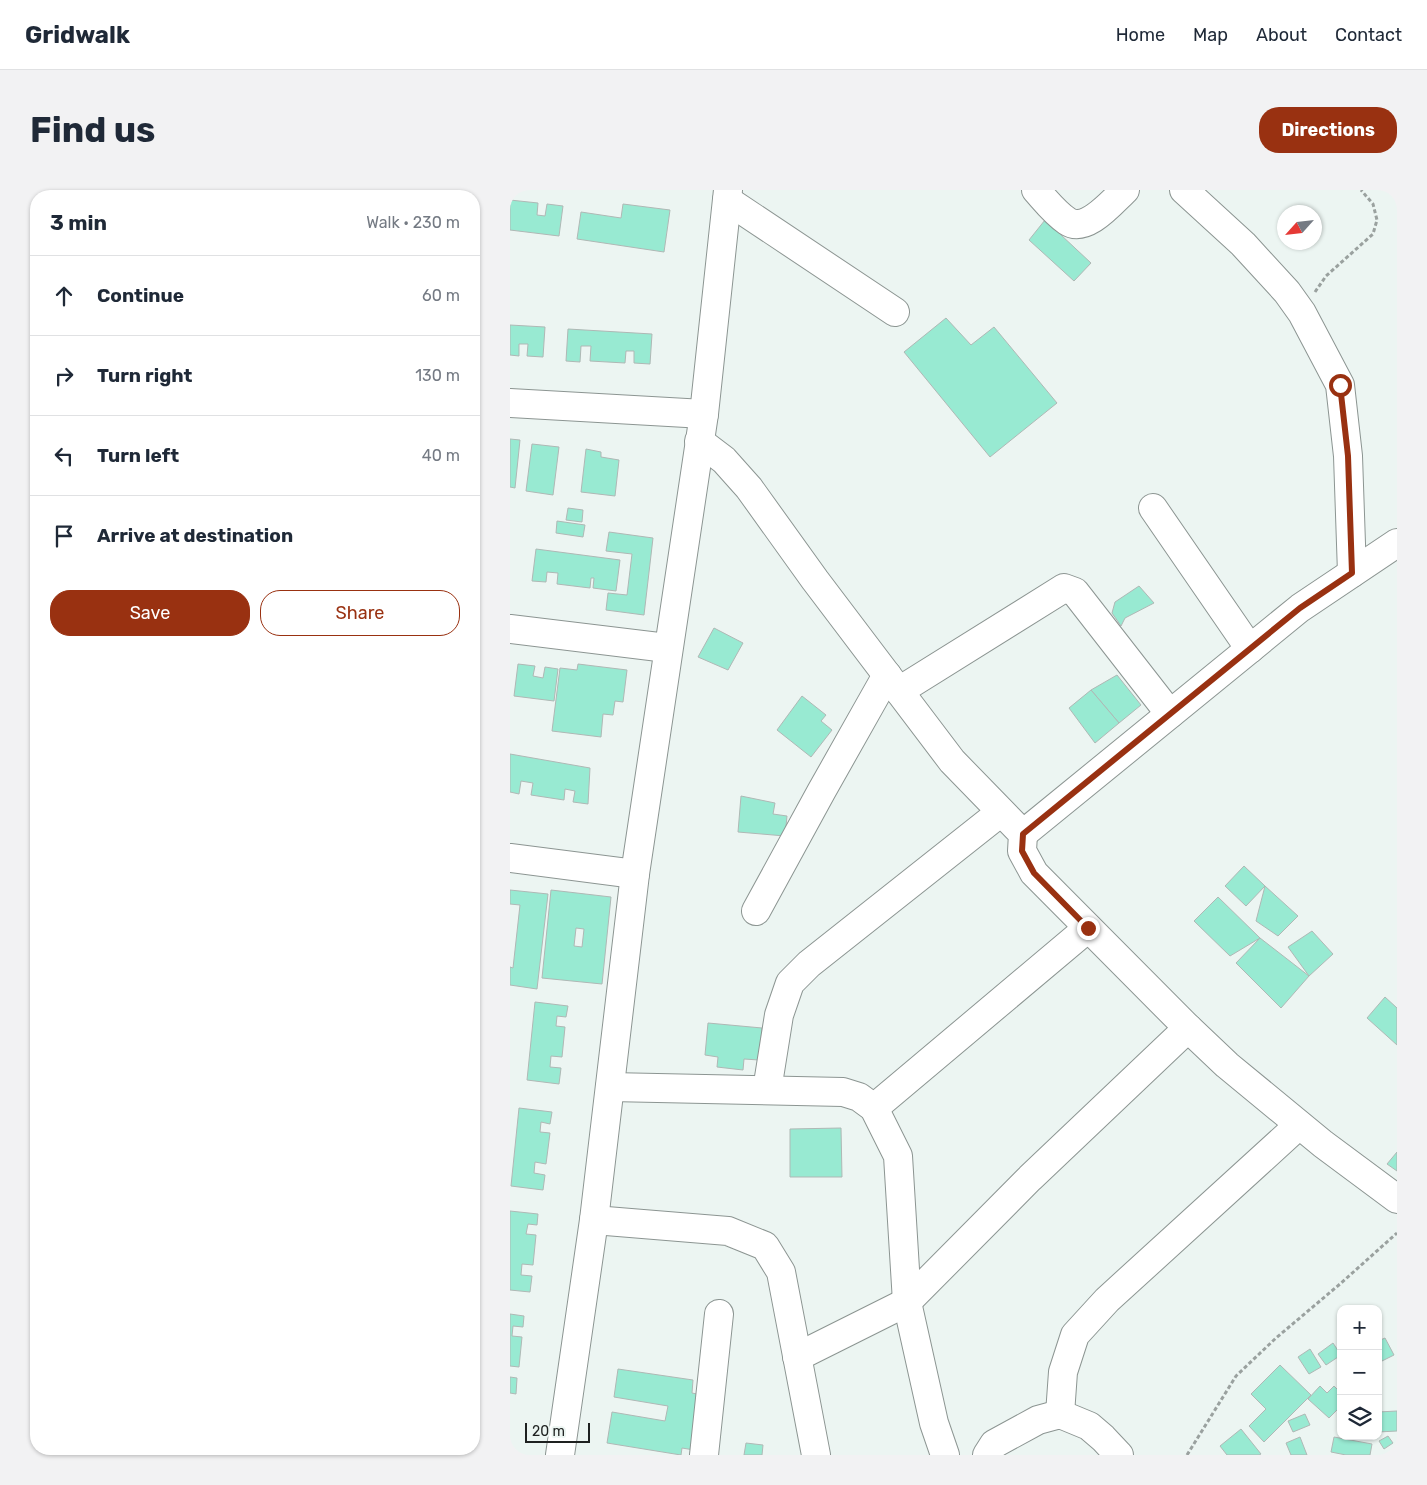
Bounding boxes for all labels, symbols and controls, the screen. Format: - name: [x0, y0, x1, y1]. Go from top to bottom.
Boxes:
- text: Gridwalk: [25, 21, 130, 49]
- text: Home: [1116, 24, 1165, 46]
- text: Map: [1193, 24, 1228, 46]
- text: About: [1256, 24, 1307, 46]
- text: Contact: [1335, 24, 1402, 46]
- button: Directions: [1259, 107, 1397, 153]
- text: Find us: [30, 109, 155, 151]
- north arrow: [1277, 205, 1322, 250]
- text: 3 min: [50, 210, 107, 235]
- text: Walk · 230 m: [366, 213, 460, 232]
- icon: ahead: [50, 282, 78, 310]
- text: Continue: [97, 284, 184, 307]
- text: 60 m: [422, 286, 460, 305]
- icon: right: [50, 362, 78, 390]
- text: Turn right: [97, 364, 192, 387]
- text: 130 m: [415, 366, 460, 385]
- route start: [1329, 374, 1352, 397]
- icon: left: [50, 442, 78, 470]
- text: Turn left: [97, 444, 179, 467]
- text: 40 m: [422, 446, 460, 465]
- icon: arrive: [50, 522, 78, 550]
- text: Arrive at destination: [97, 524, 293, 547]
- button: Save: [50, 590, 250, 636]
- button: Share: [260, 590, 460, 636]
- route end: [1077, 917, 1100, 940]
- map controls: [1337, 1305, 1382, 1440]
- button: +: [1337, 1305, 1382, 1350]
- button: −: [1337, 1350, 1382, 1395]
- button: layers: [1337, 1395, 1382, 1440]
- scale bar: [525, 1420, 590, 1443]
- text: 20 m: [532, 1423, 565, 1440]

